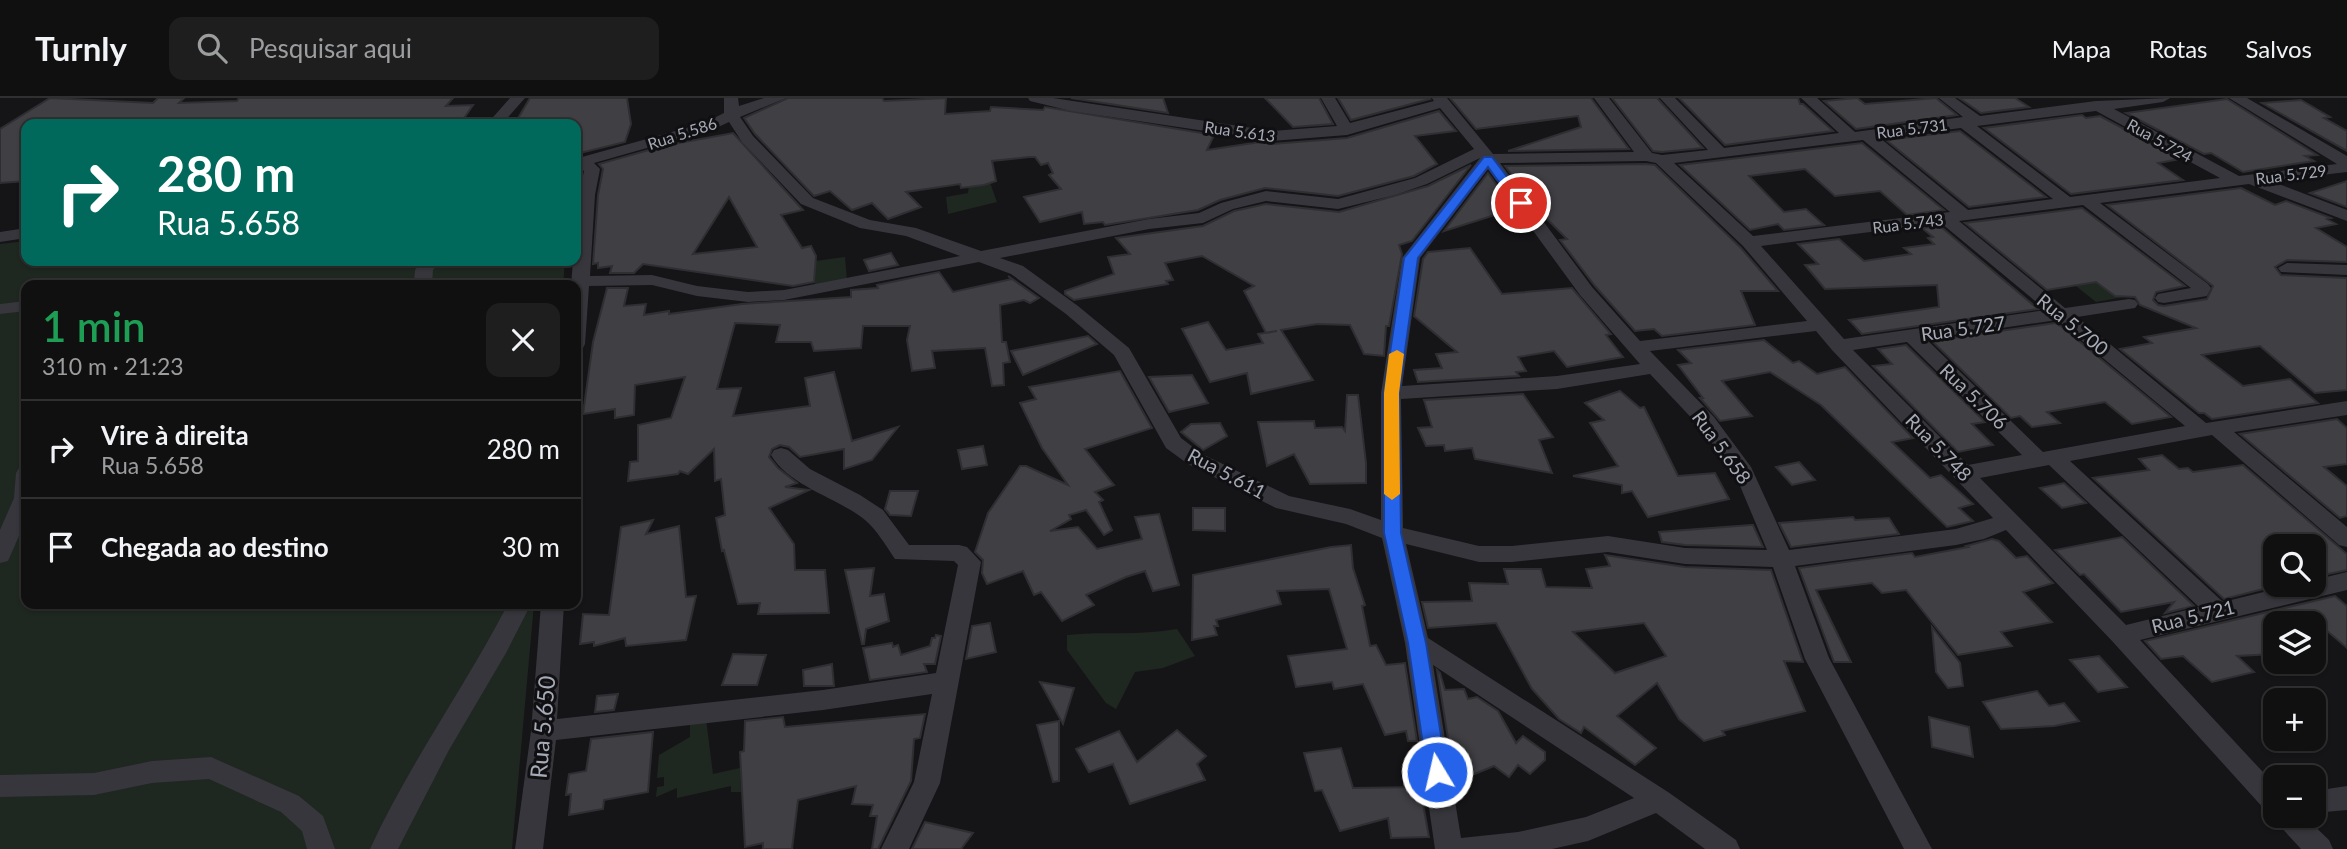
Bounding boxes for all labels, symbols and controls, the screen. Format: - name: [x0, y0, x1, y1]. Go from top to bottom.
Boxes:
- search box: [169, 17, 659, 80]
- text: Turnly: [35, 28, 127, 68]
- icon: search: [193, 29, 231, 67]
- text: Pesquisar aqui: [249, 32, 412, 64]
- text: Mapa: [2052, 34, 2111, 63]
- text: Rotas: [2149, 34, 2208, 63]
- text: Salvos: [2246, 34, 2312, 63]
- street label: Rua 5.586: [645, 113, 719, 153]
- street label: Rua 5.731: [1875, 114, 1949, 142]
- street label: Rua 5.724: [2124, 114, 2196, 166]
- street label: Rua 5.613: [1203, 117, 1277, 145]
- text: 280 m: [157, 144, 295, 202]
- icon: right: [42, 147, 133, 238]
- street label: Rua 5.729: [2254, 160, 2328, 188]
- pin: [1491, 173, 1551, 233]
- icon: arrive: [1502, 184, 1540, 222]
- text: Rua 5.658: [157, 203, 300, 242]
- street label: Rua 5.743: [1871, 209, 1945, 237]
- street label: Rua 5.700: [2033, 288, 2113, 360]
- text: 1 min: [42, 301, 146, 351]
- button: close: [486, 303, 560, 377]
- street label: Rua 5.727: [1919, 311, 2007, 345]
- text: 310 m · 21:23: [42, 352, 184, 380]
- street label: Rua 5.706: [1935, 358, 2013, 434]
- street label: Rua 5.658: [1688, 406, 1756, 488]
- street label: Rua 5.748: [1901, 408, 1977, 486]
- text: Vire à direita: [101, 419, 249, 451]
- icon: right: [42, 430, 80, 468]
- text: 280 m: [487, 433, 560, 465]
- street label: Rua 5.611: [1184, 443, 1270, 503]
- text: Rua 5.658: [101, 451, 204, 479]
- icon: arrive: [42, 528, 80, 566]
- text: Chegada ao destino: [101, 531, 329, 563]
- text: 30 m: [502, 531, 560, 563]
- map controls: [2263, 534, 2326, 828]
- button: search: [2263, 534, 2326, 597]
- street label: Rua 5.721: [2149, 595, 2237, 637]
- button: layers: [2263, 611, 2326, 674]
- street label: Rua 5.650: [524, 675, 560, 779]
- button: +: [2263, 688, 2326, 751]
- position arrow: [1400, 735, 1474, 809]
- button: −: [2263, 765, 2326, 828]

